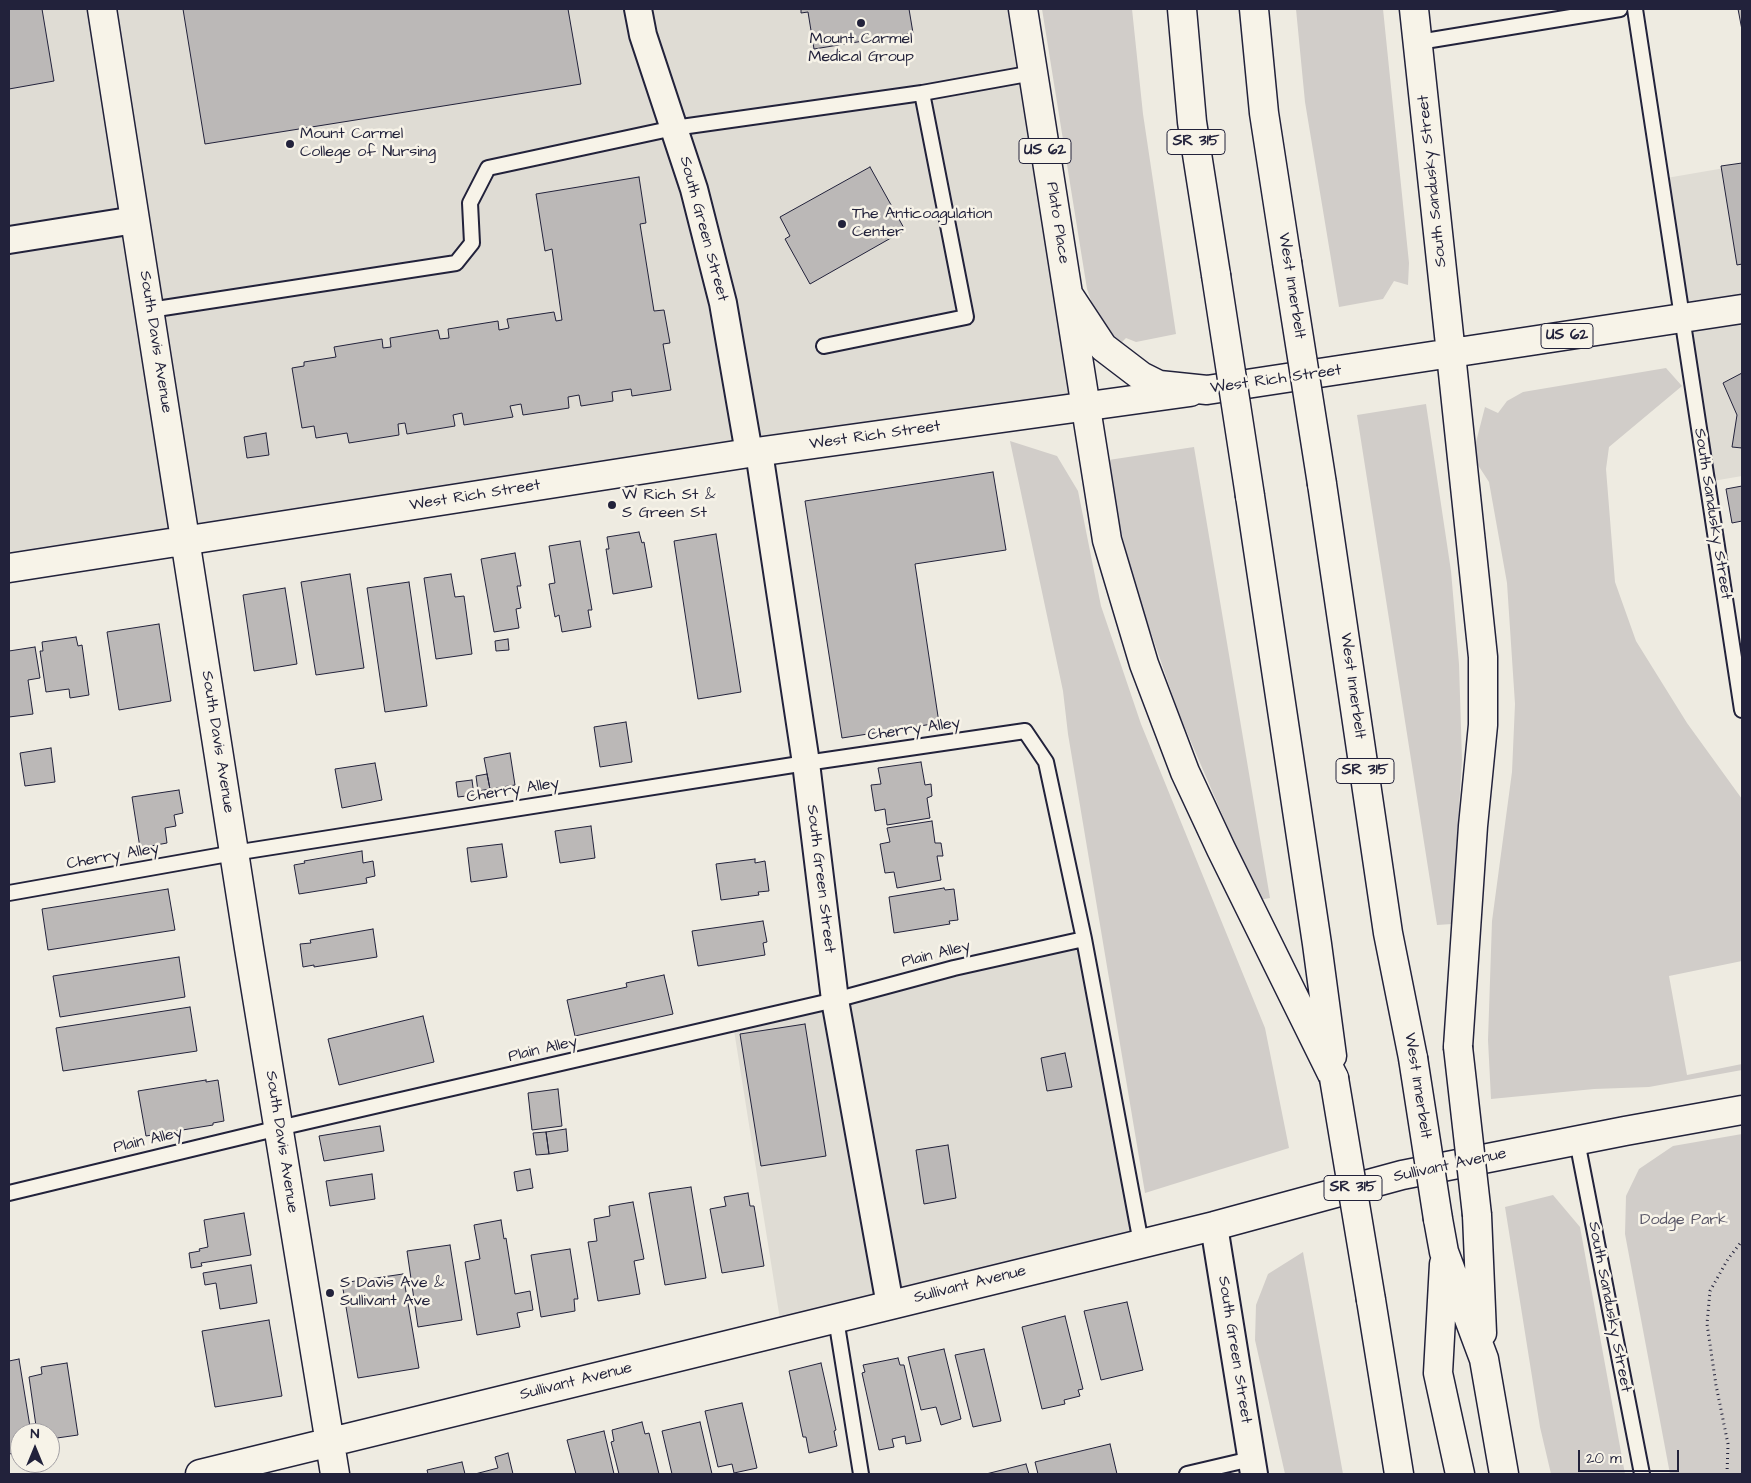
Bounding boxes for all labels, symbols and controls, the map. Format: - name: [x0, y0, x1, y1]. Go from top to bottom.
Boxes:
- marker: Mount Carmel Medical Group: [855, 17, 867, 29]
- place label: Mount Carmel Medical Group: [808, 30, 914, 68]
- street label: South Sandusky Street: [1414, 94, 1452, 268]
- place label: Mount Carmel College of Nursing: [300, 125, 436, 163]
- road number: SR 315: [1167, 130, 1225, 154]
- marker: Mount Carmel College of Nursing: [284, 138, 296, 150]
- road number: US 62: [1019, 138, 1071, 164]
- street label: South Green Street: [674, 154, 732, 304]
- street label: Plato Place: [1041, 181, 1073, 265]
- place label: The Anticoagulation Center: [852, 205, 992, 243]
- marker: The Anticoagulation Center: [836, 218, 848, 230]
- street label: West Innerbelt: [1273, 232, 1309, 340]
- street label: South Davis Avenue: [134, 269, 176, 415]
- road number: US 62: [1541, 324, 1593, 348]
- street label: West Rich Street: [1209, 361, 1343, 399]
- street label: West Rich Street: [808, 417, 942, 455]
- street label: South Sandusky Street: [1689, 427, 1735, 601]
- street label: West Rich Street: [408, 476, 542, 516]
- place label: W Rich St & S Green St: [622, 486, 716, 524]
- marker: W Rich St & S Green St: [606, 499, 618, 511]
- street label: West Innerbelt: [1335, 632, 1369, 740]
- street label: South Davis Avenue: [196, 669, 238, 815]
- street label: Cherry Alley: [866, 714, 962, 746]
- road number: SR 315: [1336, 758, 1394, 784]
- street label: Cherry Alley: [465, 774, 561, 808]
- street label: South Green Street: [801, 804, 839, 954]
- street label: Cherry Alley: [65, 839, 161, 875]
- street label: Plain Alley: [900, 937, 972, 973]
- street label: West Innerbelt: [1399, 1032, 1435, 1140]
- street label: Plain Alley: [507, 1033, 579, 1067]
- street label: South Davis Avenue: [260, 1069, 302, 1215]
- street label: Plain Alley: [112, 1124, 184, 1158]
- street label: Sullivant Avenue: [1392, 1145, 1508, 1187]
- road number: SR 315: [1324, 1176, 1382, 1200]
- park label: Dodge Park: [1640, 1211, 1728, 1231]
- street label: South Sandusky Street: [1583, 1220, 1635, 1394]
- street label: Sullivant Avenue: [912, 1262, 1028, 1308]
- place label: S Davis Ave & Sullivant Ave: [340, 1274, 445, 1312]
- street label: South Green Street: [1213, 1275, 1255, 1425]
- marker: S Davis Ave & Sullivant Ave: [324, 1287, 336, 1299]
- street label: Sullivant Avenue: [518, 1359, 634, 1405]
- north arrow: [10, 1423, 60, 1473]
- text: N: [31, 1424, 39, 1444]
- scale bar: [1581, 1440, 1682, 1472]
- text: 20 m: [1586, 1448, 1622, 1469]

